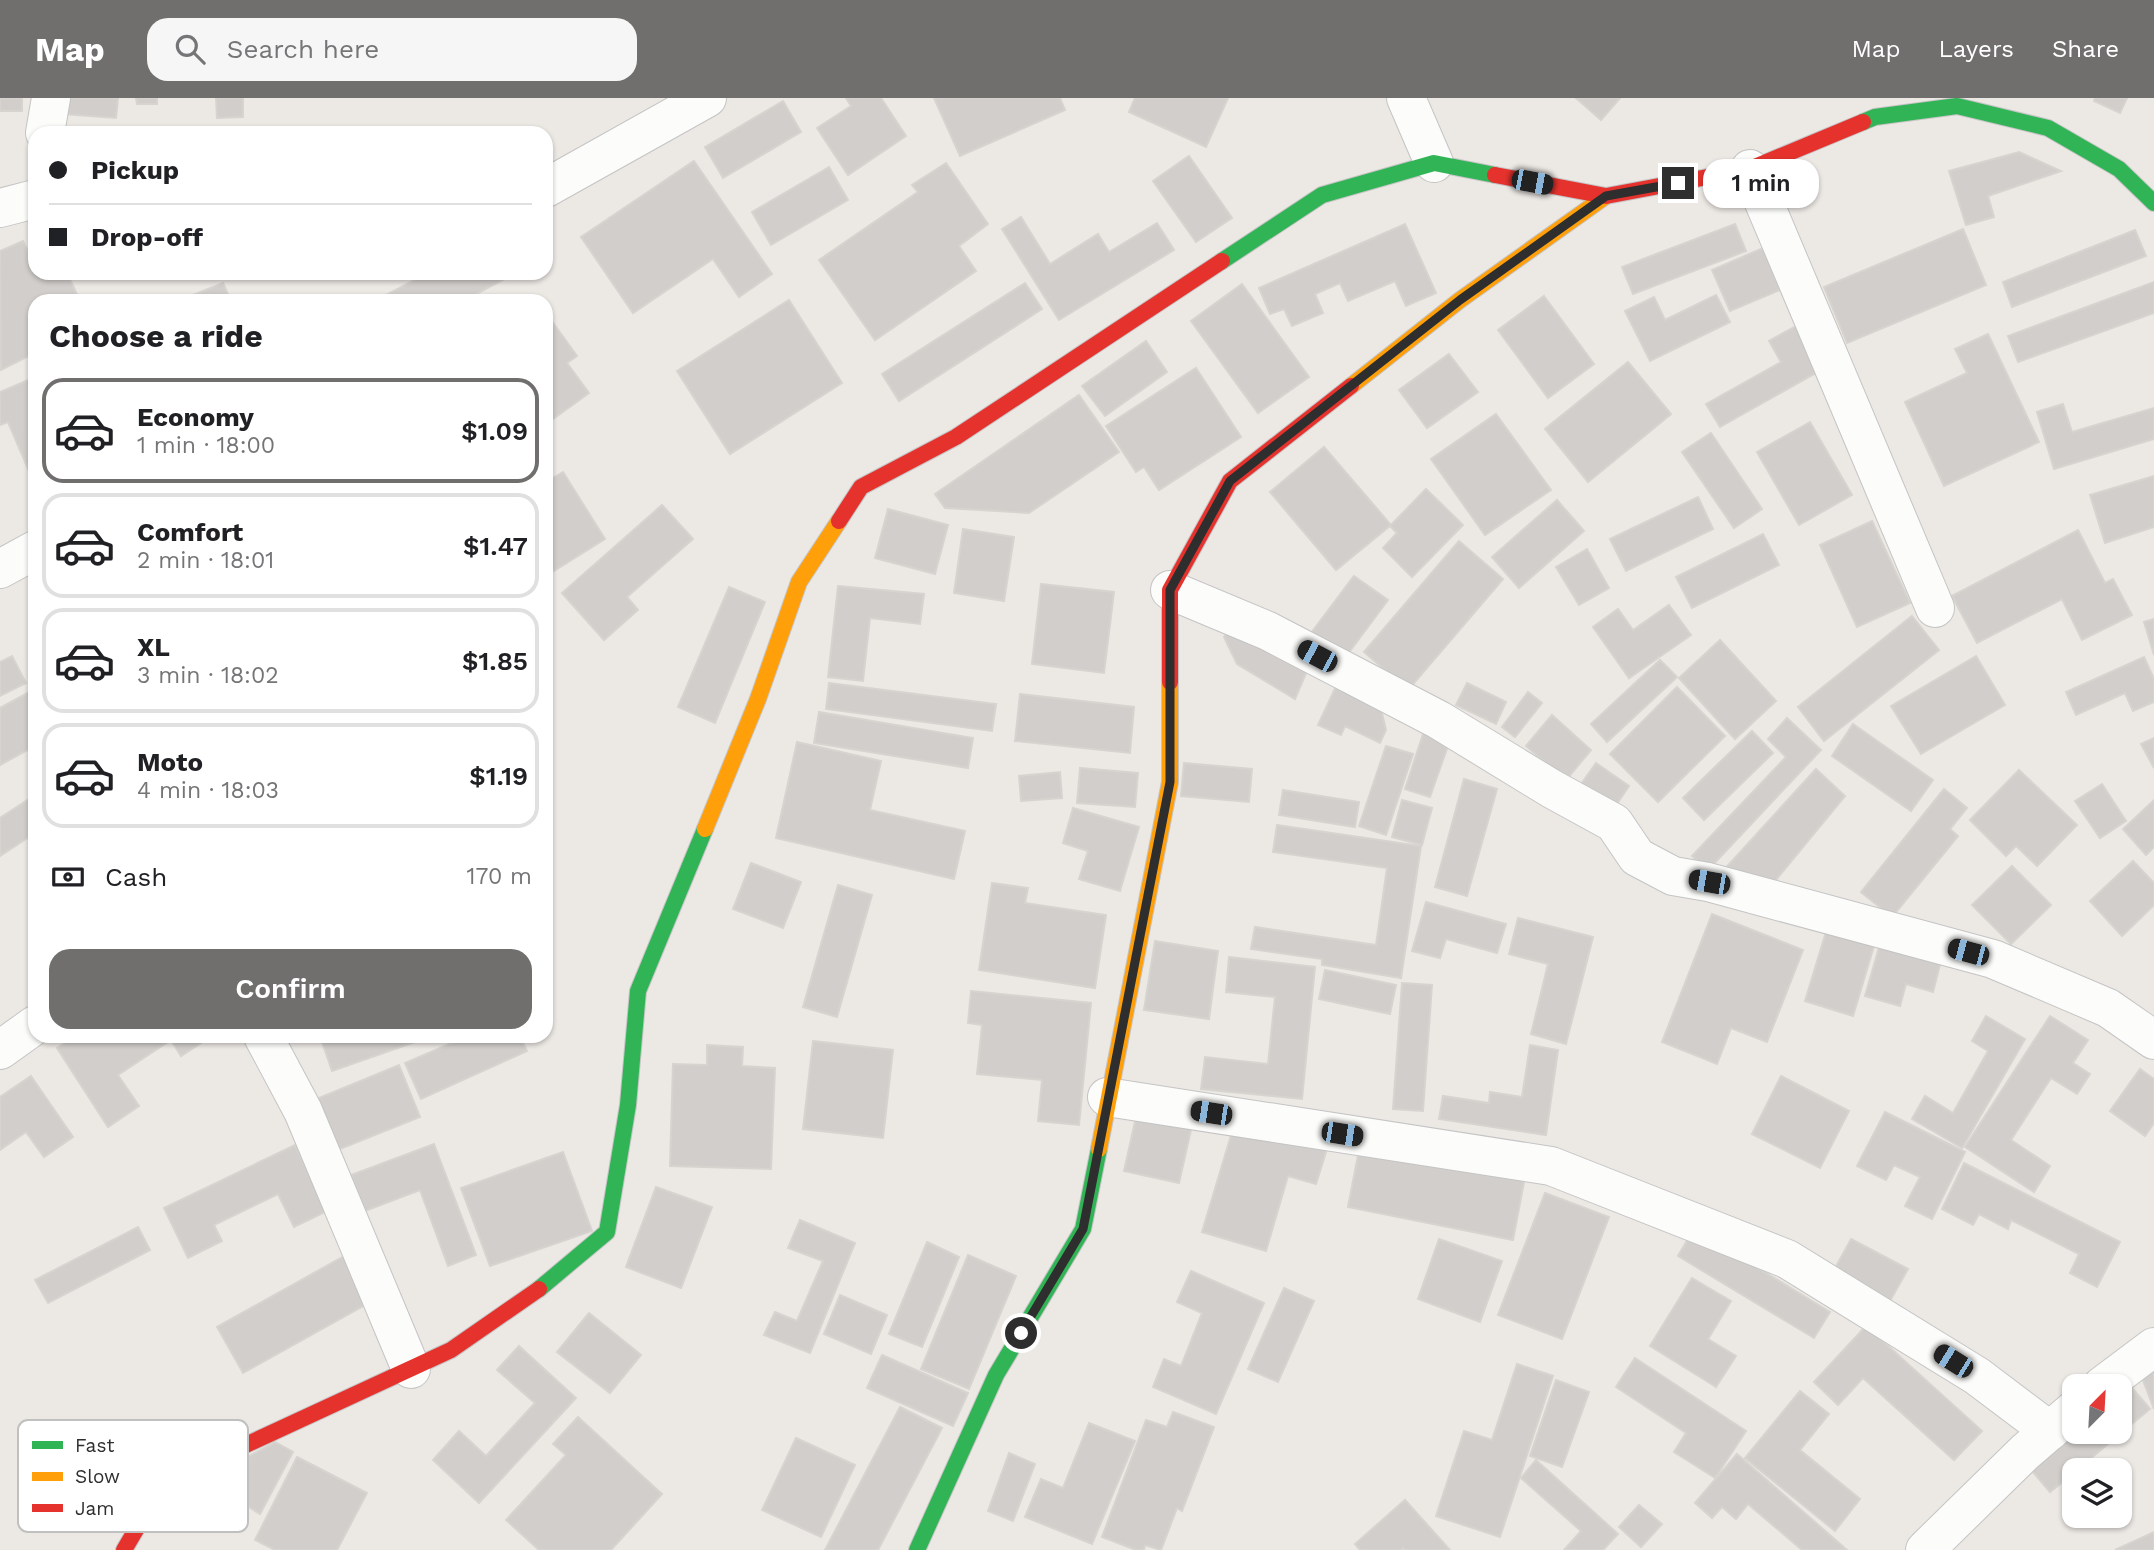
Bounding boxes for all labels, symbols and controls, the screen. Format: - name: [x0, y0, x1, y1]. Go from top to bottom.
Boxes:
- search box: [147, 18, 637, 81]
- text: Map: [35, 30, 105, 69]
- icon: search: [171, 30, 209, 68]
- text: Search here: [227, 34, 379, 64]
- text: Map: [1852, 35, 1900, 63]
- text: Layers: [1938, 35, 2014, 63]
- text: Share: [2052, 35, 2119, 63]
- text: Pickup: [91, 155, 179, 185]
- callout: 1 min: [1702, 158, 1818, 208]
- route end: [1662, 167, 1694, 199]
- car: [1510, 168, 1555, 196]
- text: 1 min: [1731, 170, 1791, 197]
- text: Drop-off: [91, 222, 203, 252]
- text: Choose a ride: [49, 317, 263, 355]
- icon: car: [53, 399, 116, 462]
- text: Economy: [137, 402, 254, 432]
- text: $1.09: [461, 416, 528, 446]
- text: 1 min · 18:00: [137, 432, 275, 459]
- icon: car: [53, 514, 116, 577]
- text: Comfort: [137, 517, 243, 547]
- text: $1.47: [463, 531, 528, 561]
- text: 2 min · 18:01: [137, 547, 274, 574]
- icon: car: [53, 629, 116, 692]
- text: XL: [137, 632, 170, 662]
- car: [1294, 637, 1341, 675]
- text: $1.85: [462, 646, 528, 676]
- text: 3 min · 18:02: [137, 662, 279, 689]
- icon: car: [53, 744, 116, 807]
- text: Moto: [137, 747, 203, 777]
- text: $1.19: [469, 761, 528, 791]
- text: 4 min · 18:03: [137, 777, 279, 804]
- icon: cash: [49, 858, 87, 896]
- text: Cash: [105, 862, 167, 892]
- text: 170 m: [467, 863, 532, 890]
- car: [1687, 868, 1732, 896]
- car: [1945, 936, 1992, 968]
- button: Confirm: [49, 949, 532, 1029]
- car: [1189, 1099, 1234, 1127]
- car: [1320, 1120, 1365, 1148]
- route start: [1005, 1317, 1037, 1349]
- car: [1930, 1341, 1977, 1381]
- north arrow: [2062, 1374, 2132, 1444]
- map controls: [2062, 1374, 2132, 1528]
- legend: [18, 1420, 248, 1532]
- text: Fast: [75, 1434, 114, 1457]
- button: layers: [2062, 1458, 2132, 1528]
- text: Slow: [75, 1465, 120, 1488]
- text: Jam: [75, 1497, 114, 1520]

